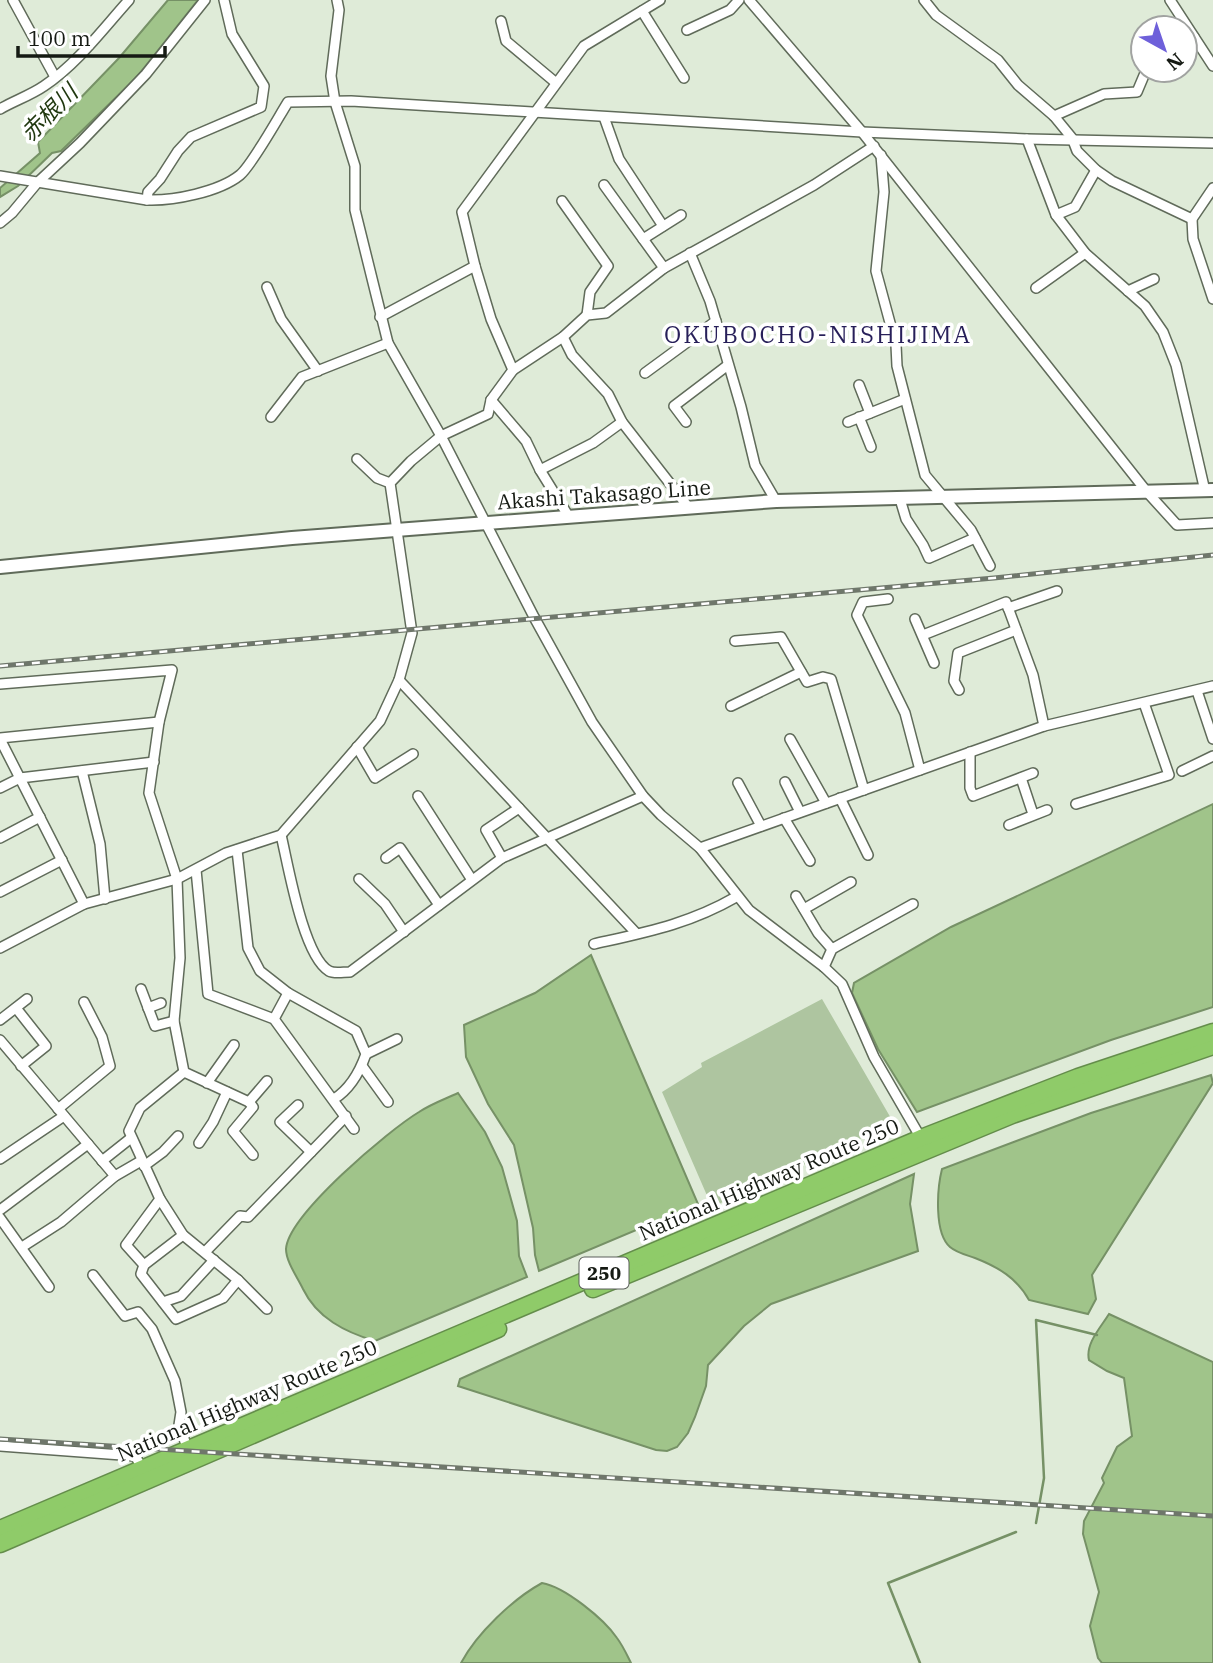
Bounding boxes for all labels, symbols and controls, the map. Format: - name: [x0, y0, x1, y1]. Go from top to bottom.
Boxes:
- scale bar: [18, 14, 164, 58]
- north arrow: [1129, 14, 1199, 84]
- text: 100 m: [28, 24, 91, 52]
- text: N: [1161, 48, 1188, 76]
- water label: 赤根川: [13, 75, 85, 147]
- district label: OKUBOCHO-NISHIJIMA: [664, 318, 972, 350]
- street label: Akashi Takasago Line: [496, 473, 712, 515]
- street label: National Highway Route 250: [634, 1111, 903, 1247]
- road number: 250: [580, 1258, 628, 1288]
- street label: National Highway Route 250: [112, 1332, 381, 1468]

